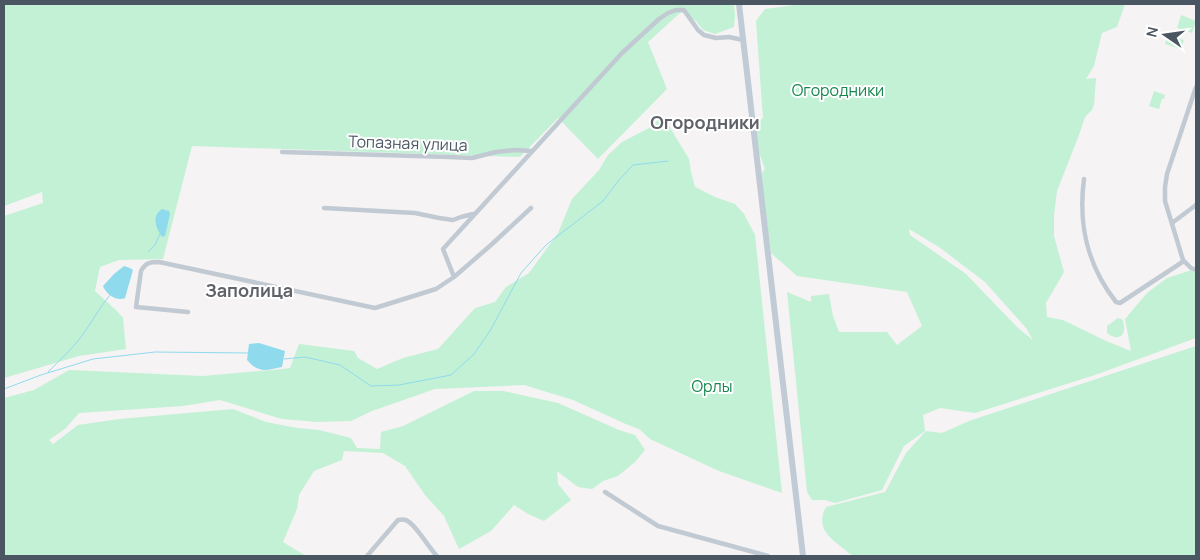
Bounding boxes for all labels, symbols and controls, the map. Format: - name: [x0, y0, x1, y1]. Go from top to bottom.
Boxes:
- north arrow: [1140, 10, 1190, 60]
- text: N: [1141, 25, 1162, 39]
- park label: Огородники: [792, 79, 884, 101]
- district label: Огородники: [650, 110, 760, 134]
- street label: Топазная улица: [348, 130, 468, 156]
- district label: Заполица: [205, 278, 293, 302]
- park label: Орлы: [692, 375, 732, 397]

